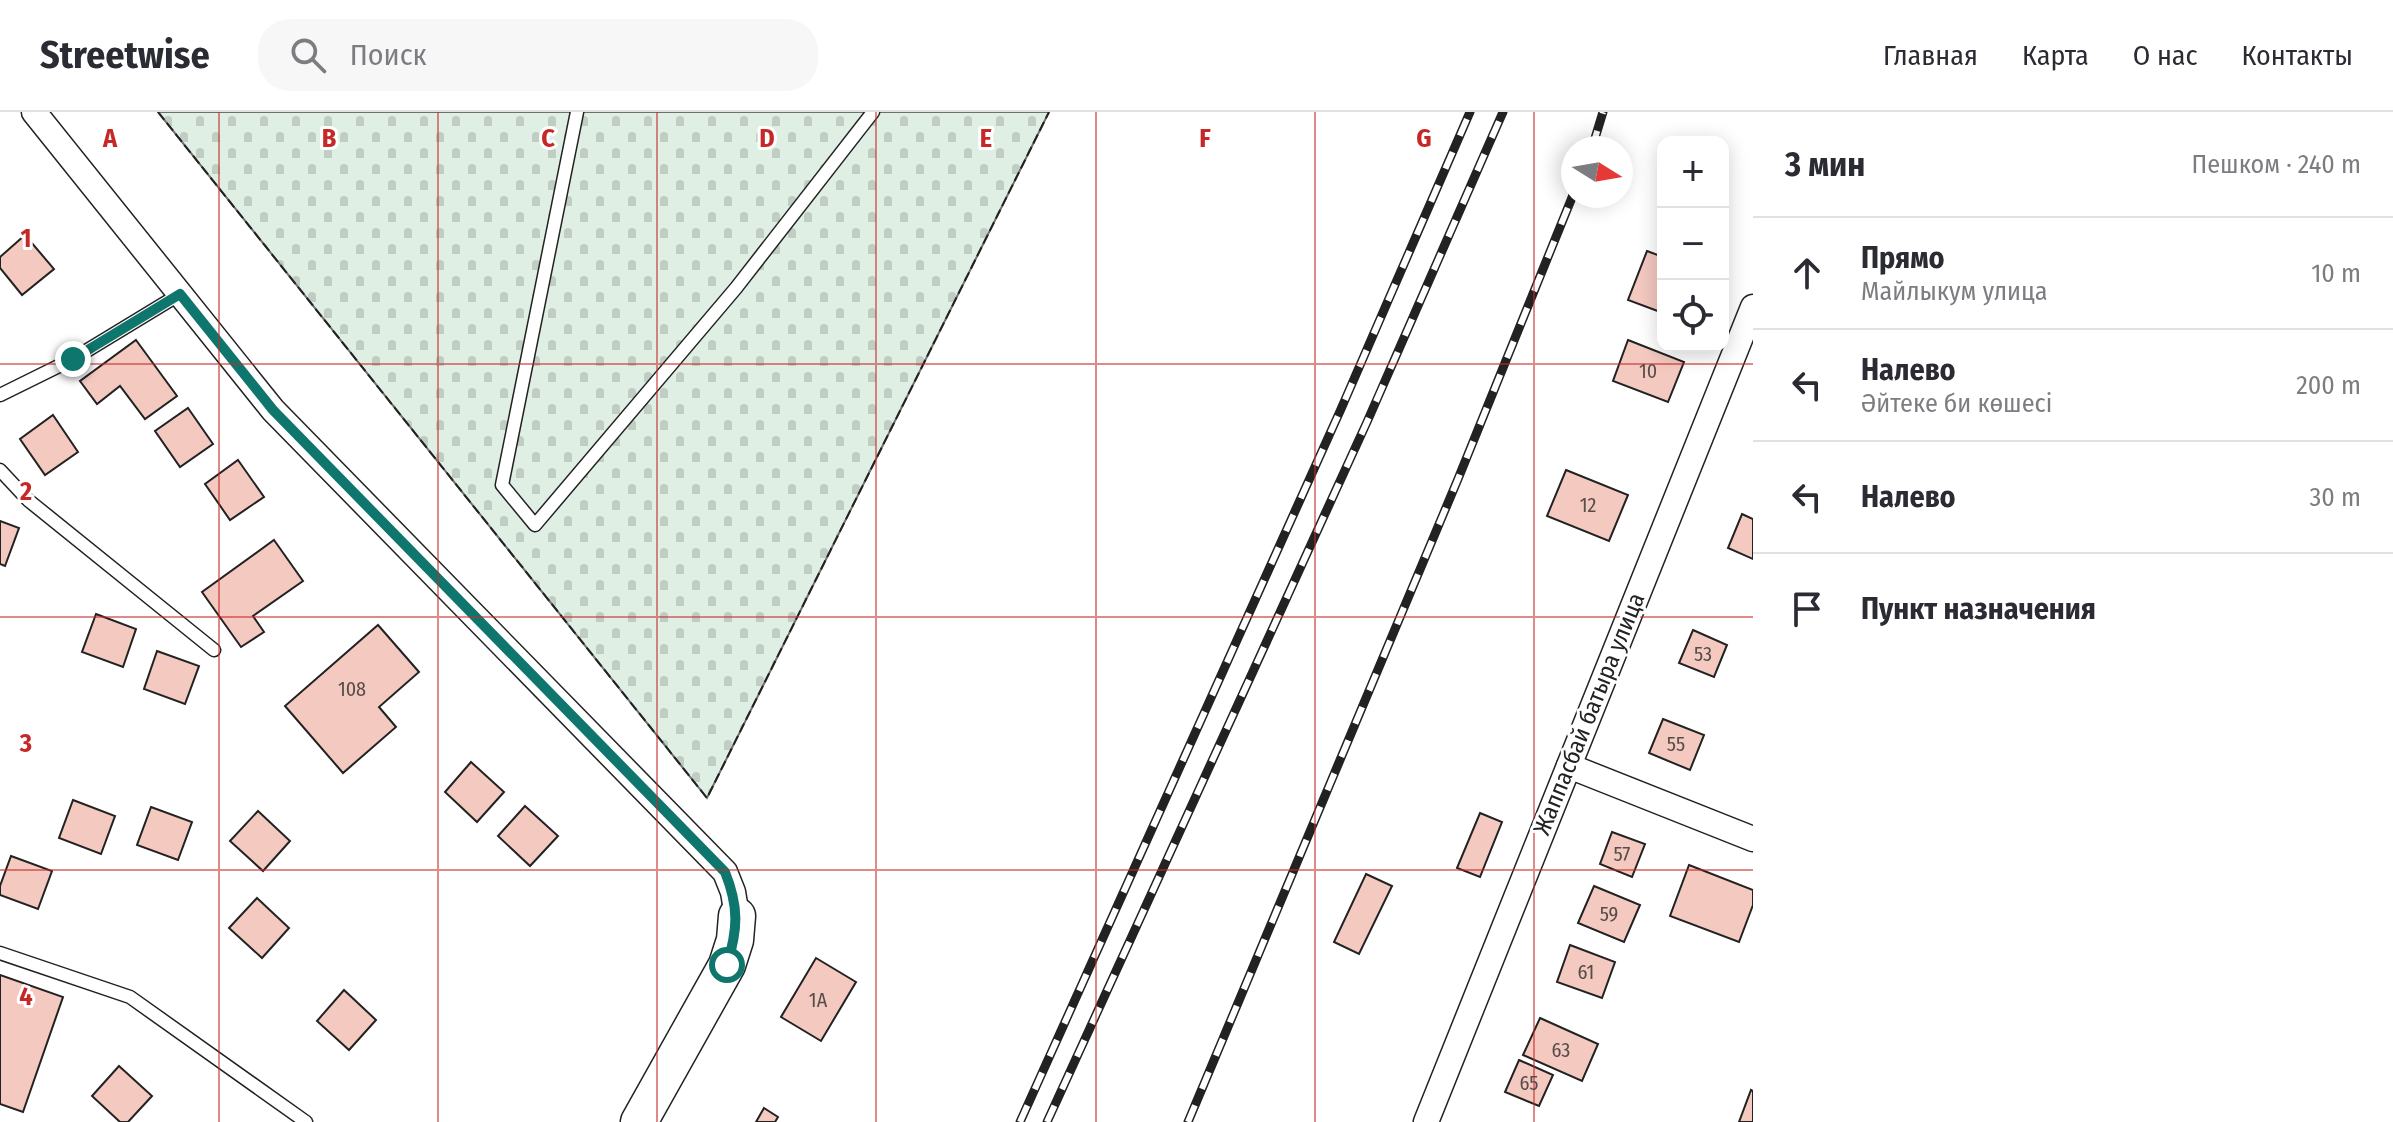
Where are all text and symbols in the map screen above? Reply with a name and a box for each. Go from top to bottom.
search box [258,19,818,91]
text: Streetwise [40,32,210,78]
icon: search [286,33,330,77]
text: Поиск [350,37,427,73]
text: Главная [1883,39,1978,72]
text: Карта [2022,39,2089,72]
text: О нас [2133,39,2198,72]
text: Контакты [2242,39,2353,72]
text: A [102,123,118,154]
text: B [322,123,337,154]
text: C [541,123,555,154]
text: D [759,123,775,154]
text: E [980,123,992,154]
text: F [1199,123,1211,154]
text: G [1416,123,1432,154]
north arrow [1561,136,1633,208]
map controls [1657,136,1729,352]
button: + [1657,136,1729,208]
text: 3 мин [1785,144,1865,185]
text: Пешком · 240 m [2192,149,2361,180]
button: − [1657,208,1729,280]
text: 1 [21,223,32,254]
text: Прямо [1861,240,1945,276]
icon: ahead [1785,251,1829,295]
text: 10 m [2311,258,2361,289]
text: Майлыкум улица [1861,276,2048,307]
button: locate [1657,280,1729,352]
route end [55,341,91,377]
text: Налево [1861,352,1956,388]
house number: 10 [1639,359,1657,383]
icon: left [1785,363,1829,407]
text: 200 m [2296,370,2361,401]
text: Әйтеке би көшесі [1861,388,2052,419]
icon: left [1785,475,1829,519]
text: 2 [19,476,32,507]
text: Налево [1861,479,1956,515]
text: 30 m [2310,482,2361,513]
house number: 12 [1580,493,1596,517]
icon: arrive [1785,587,1829,631]
street label: Жаппасбай батыра улица [1528,589,1650,839]
text: Пункт назначения [1861,591,2096,627]
house number: 53 [1694,642,1712,666]
house number: 108 [338,677,366,701]
text: 3 [19,728,32,759]
house number: 55 [1667,732,1685,756]
house number: 57 [1614,842,1630,866]
house number: 59 [1600,902,1618,926]
route start [709,947,745,983]
house number: 61 [1578,960,1594,984]
text: 4 [19,981,33,1012]
house number: 1А [809,988,828,1012]
house number: 63 [1552,1038,1570,1062]
house number: 65 [1520,1071,1539,1095]

